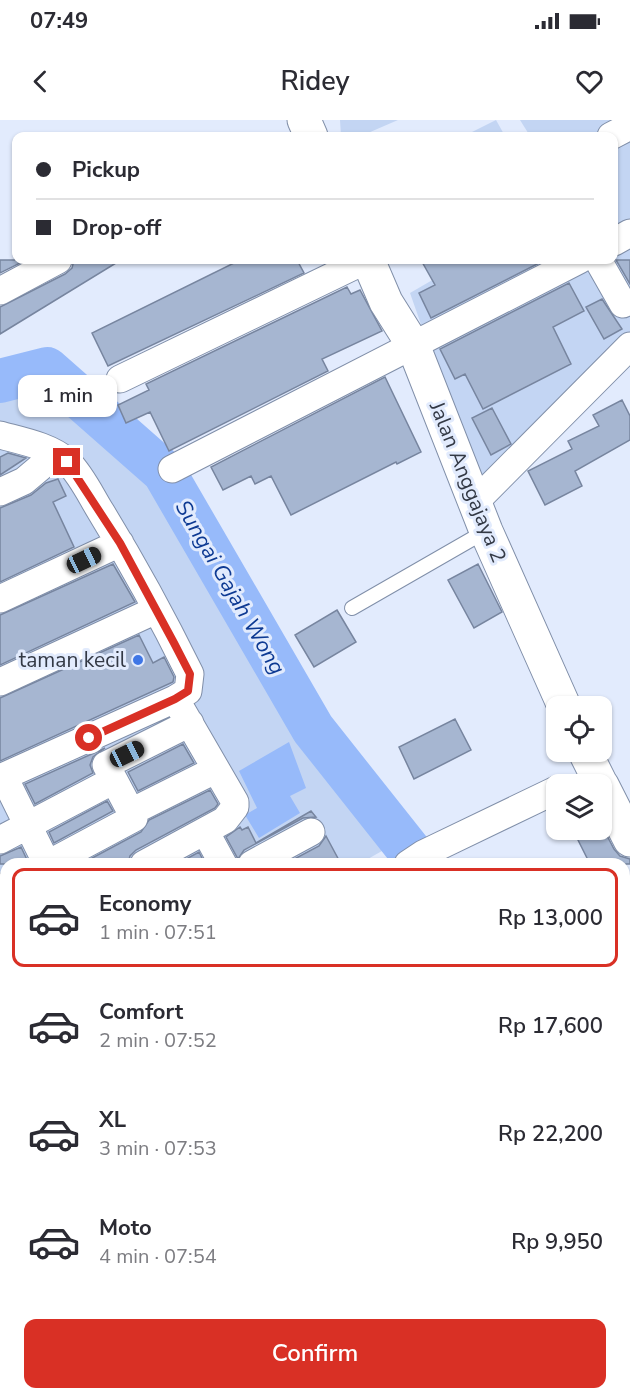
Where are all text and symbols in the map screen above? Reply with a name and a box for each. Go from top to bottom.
text: 07:49 [30,6,88,36]
text: Ridey [280,63,350,100]
icon: back [24,65,57,98]
icon: heart [573,65,606,98]
text: Pickup [72,155,140,185]
text: Drop-off [72,213,161,243]
callout: 1 min [17,375,116,417]
text: 1 min [42,382,93,409]
street label: Jalan Anggajaya 2 [423,396,513,567]
route end [53,448,80,475]
water label: Sungai Gajah Wong [168,495,292,680]
car [64,544,104,576]
place label: taman kecil [19,646,127,674]
marker: taman kecil [131,653,145,667]
map controls [546,696,612,840]
button: locate [546,696,612,762]
route start [75,724,102,751]
car [107,738,147,770]
button: layers [546,774,612,840]
text: Economy [99,889,191,919]
icon: car [27,891,81,945]
text: Rp 13,000 [498,903,603,933]
text: 1 min · 07:51 [99,919,217,946]
text: Comfort [99,997,183,1027]
icon: car [27,999,81,1053]
text: Rp 17,600 [498,1011,603,1041]
text: 2 min · 07:52 [99,1027,217,1054]
text: XL [99,1105,126,1135]
icon: car [27,1107,81,1161]
text: Rp 22,200 [498,1119,603,1149]
text: 3 min · 07:53 [99,1135,217,1162]
text: Moto [99,1213,152,1243]
icon: car [27,1215,81,1269]
text: Rp 9,950 [511,1227,603,1257]
text: 4 min · 07:54 [99,1243,217,1270]
button: Confirm [24,1319,606,1388]

